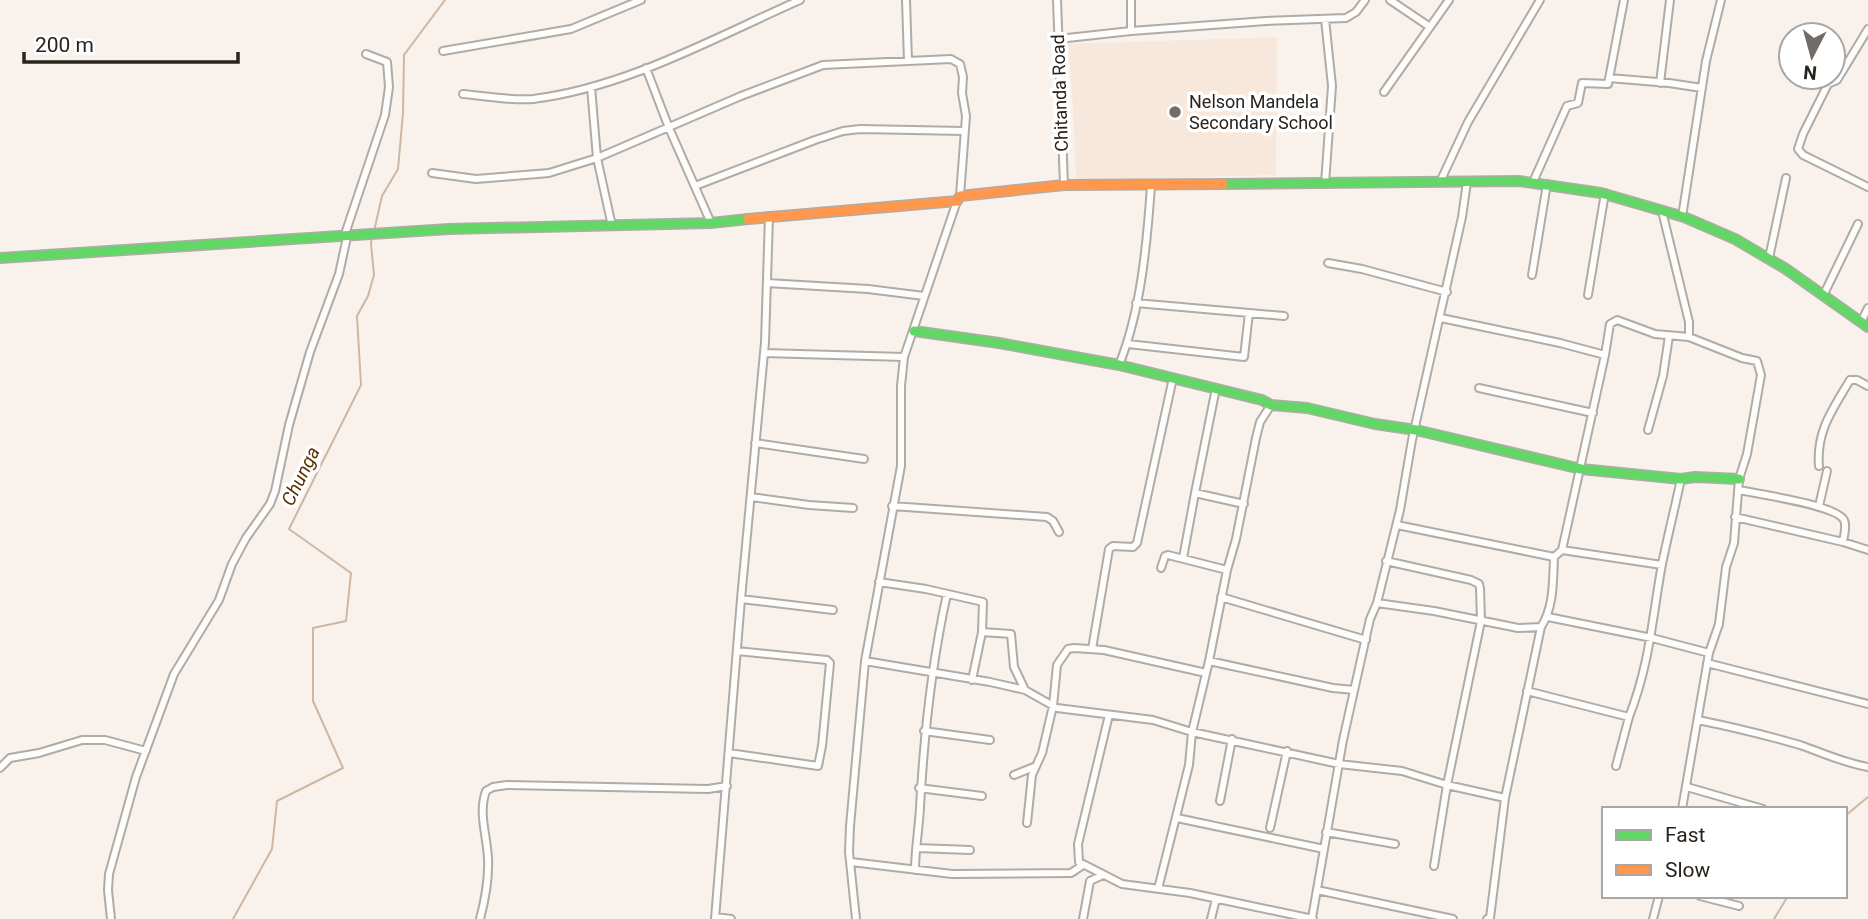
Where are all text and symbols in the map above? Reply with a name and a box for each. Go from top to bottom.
scale bar [24,21,238,65]
north arrow [1777,21,1847,91]
text: 200 m [35,33,94,57]
street label: Chitanda Road [1047,34,1072,152]
text: N [1802,60,1818,85]
place label: Nelson Mandela Secondary School [1189,91,1333,133]
marker: Nelson Mandela Secondary School [1167,104,1183,120]
water label: Chunga [276,443,325,510]
legend [1602,807,1847,898]
text: Fast [1665,823,1706,847]
text: Slow [1665,858,1711,882]

